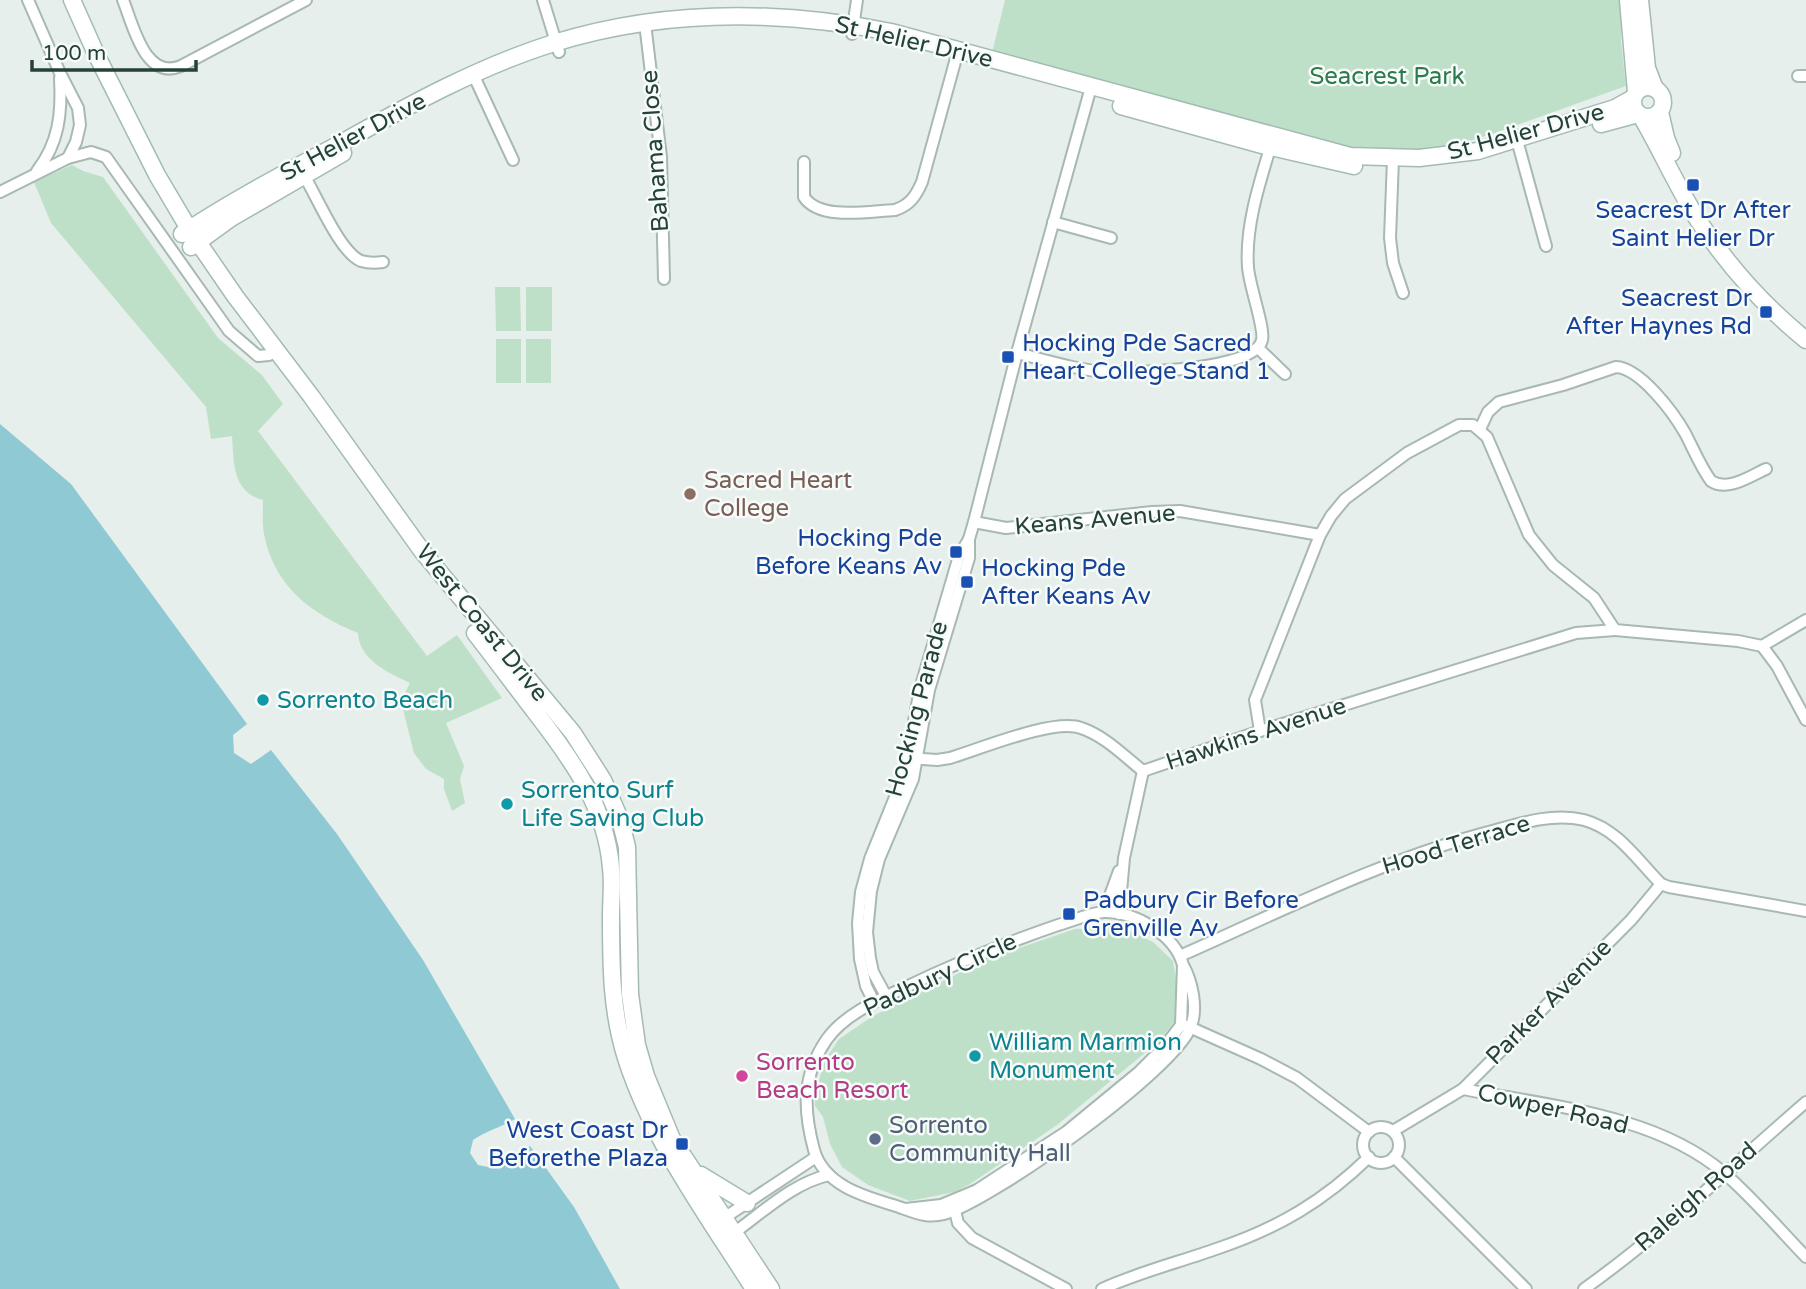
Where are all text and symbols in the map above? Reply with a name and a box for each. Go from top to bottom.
street label: St Helier Drive [832,10,996,74]
scale bar [32,28,196,72]
text: 100 m [42,41,106,66]
park label: Seacrest Park [1309,62,1465,91]
street label: Bahama Close [635,69,675,233]
street label: St Helier Drive [275,86,431,188]
street label: St Helier Drive [1444,97,1608,167]
marker: Seacrest Dr After Saint Helier Dr [1685,177,1701,193]
place label: Seacrest Dr After Saint Helier Dr [1595,196,1791,253]
place label: Seacrest Dr After Haynes Rd [1565,284,1753,341]
marker: Seacrest Dr After Haynes Rd [1758,304,1774,320]
place label: Hocking Pde Sacred Heart College Stand 1 [1022,329,1271,386]
marker: Hocking Pde Sacred Heart College Stand 1 [1000,349,1016,365]
place label: Sacred Heart College [704,466,852,523]
marker: Sacred Heart College [682,486,698,502]
street label: Keans Avenue [1013,499,1177,541]
place label: Hocking Pde Before Keans Av [755,524,942,581]
street label: West Coast Drive [410,539,554,707]
marker: Hocking Pde Before Keans Av [948,544,964,560]
place label: Hocking Pde After Keans Av [981,554,1151,611]
marker: Hocking Pde After Keans Av [959,574,975,590]
street label: Hocking Parade [880,618,954,800]
place label: Sorrento Beach [277,686,453,715]
street label: Hawkins Avenue [1162,691,1350,777]
marker: Sorrento Beach [255,692,271,708]
place label: Sorrento Surf Life Saving Club [521,776,704,833]
marker: Sorrento Surf Life Saving Club [499,796,515,812]
street label: Hood Terrace [1379,809,1533,881]
place label: Padbury Cir Before Grenville Av [1083,886,1299,943]
marker: Padbury Cir Before Grenville Av [1061,906,1077,922]
street label: Padbury Circle [859,927,1021,1023]
street label: Parker Avenue [1480,933,1618,1071]
place label: William Marmion Monument [989,1028,1182,1085]
place label: Sorrento Beach Resort [756,1048,908,1105]
marker: William Marmion Monument [967,1048,983,1064]
marker: Sorrento Beach Resort [734,1068,750,1084]
street label: Cowper Road [1475,1078,1631,1140]
place label: Sorrento Community Hall [889,1111,1071,1168]
place label: West Coast Dr Beforethe Plaza [488,1116,669,1173]
marker: Sorrento Community Hall [867,1131,883,1147]
marker: West Coast Dr Beforethe Plaza [674,1136,690,1152]
street label: Raleigh Road [1629,1136,1763,1258]

